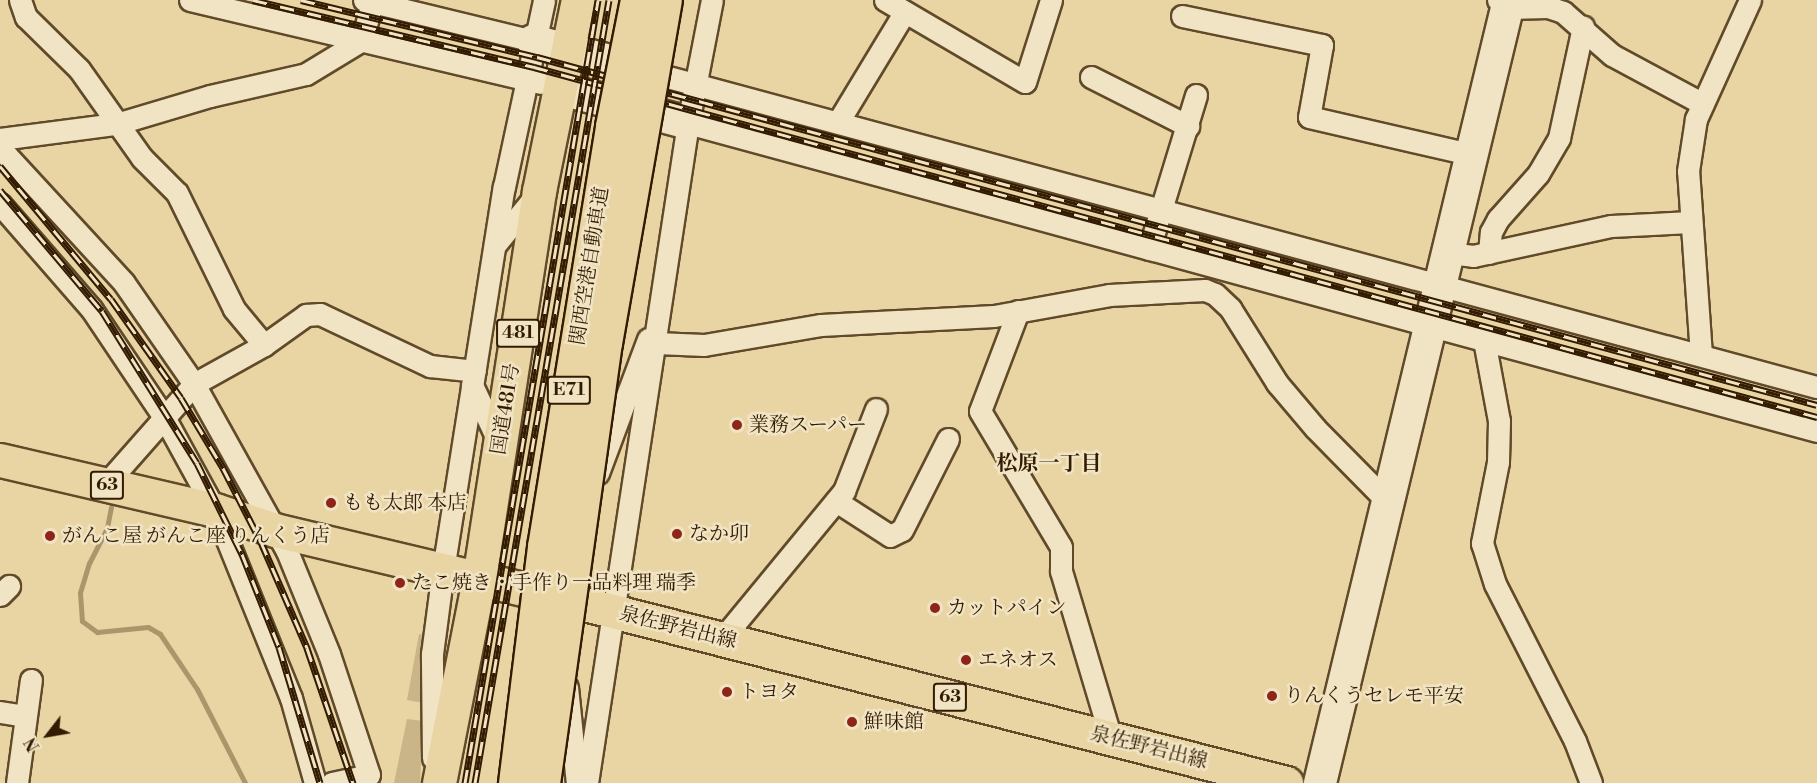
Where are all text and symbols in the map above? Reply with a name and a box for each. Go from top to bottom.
street label: 関西空港自動車道 [566,185,614,347]
road number: 481 [496,318,540,348]
street label: 国道481号 [487,362,525,456]
road number: E71 [546,375,592,405]
place label: 業務スーパー [749,413,868,437]
marker: 業務スーパー [730,418,744,432]
district label: 松原一丁目 [997,451,1101,477]
road number: 63 [89,470,125,500]
place label: もも太郎 本店 [343,491,467,515]
marker: もも太郎 本店 [324,496,338,510]
place label: なか卯 [689,522,749,546]
place label: がんこ屋 がんこ座 りんくう店 [62,524,330,548]
marker: なか卯 [670,527,684,541]
marker: がんこ屋 がんこ座 りんくう店 [43,529,57,543]
place label: たこ焼き・手作り一品料理 瑞季 [412,571,696,595]
marker: たこ焼き・手作り一品料理 瑞季 [393,576,407,590]
place label: カットパイン [947,596,1067,620]
marker: カットパイン [928,601,942,615]
street label: 泉佐野岩出線 [617,602,739,654]
place label: エネオス [978,648,1058,672]
marker: エネオス [959,653,973,667]
place label: トヨタ [739,680,799,704]
road number: 63 [932,682,968,712]
place label: りんくうセレモ平安 [1284,684,1464,708]
marker: トヨタ [720,685,734,699]
marker: りんくうセレモ平安 [1265,689,1279,703]
north arrow [18,705,78,765]
place label: 鮮味館 [864,710,924,734]
marker: 鮮味館 [845,715,859,729]
street label: 泉佐野岩出線 [1088,722,1210,774]
text: N [21,734,44,755]

